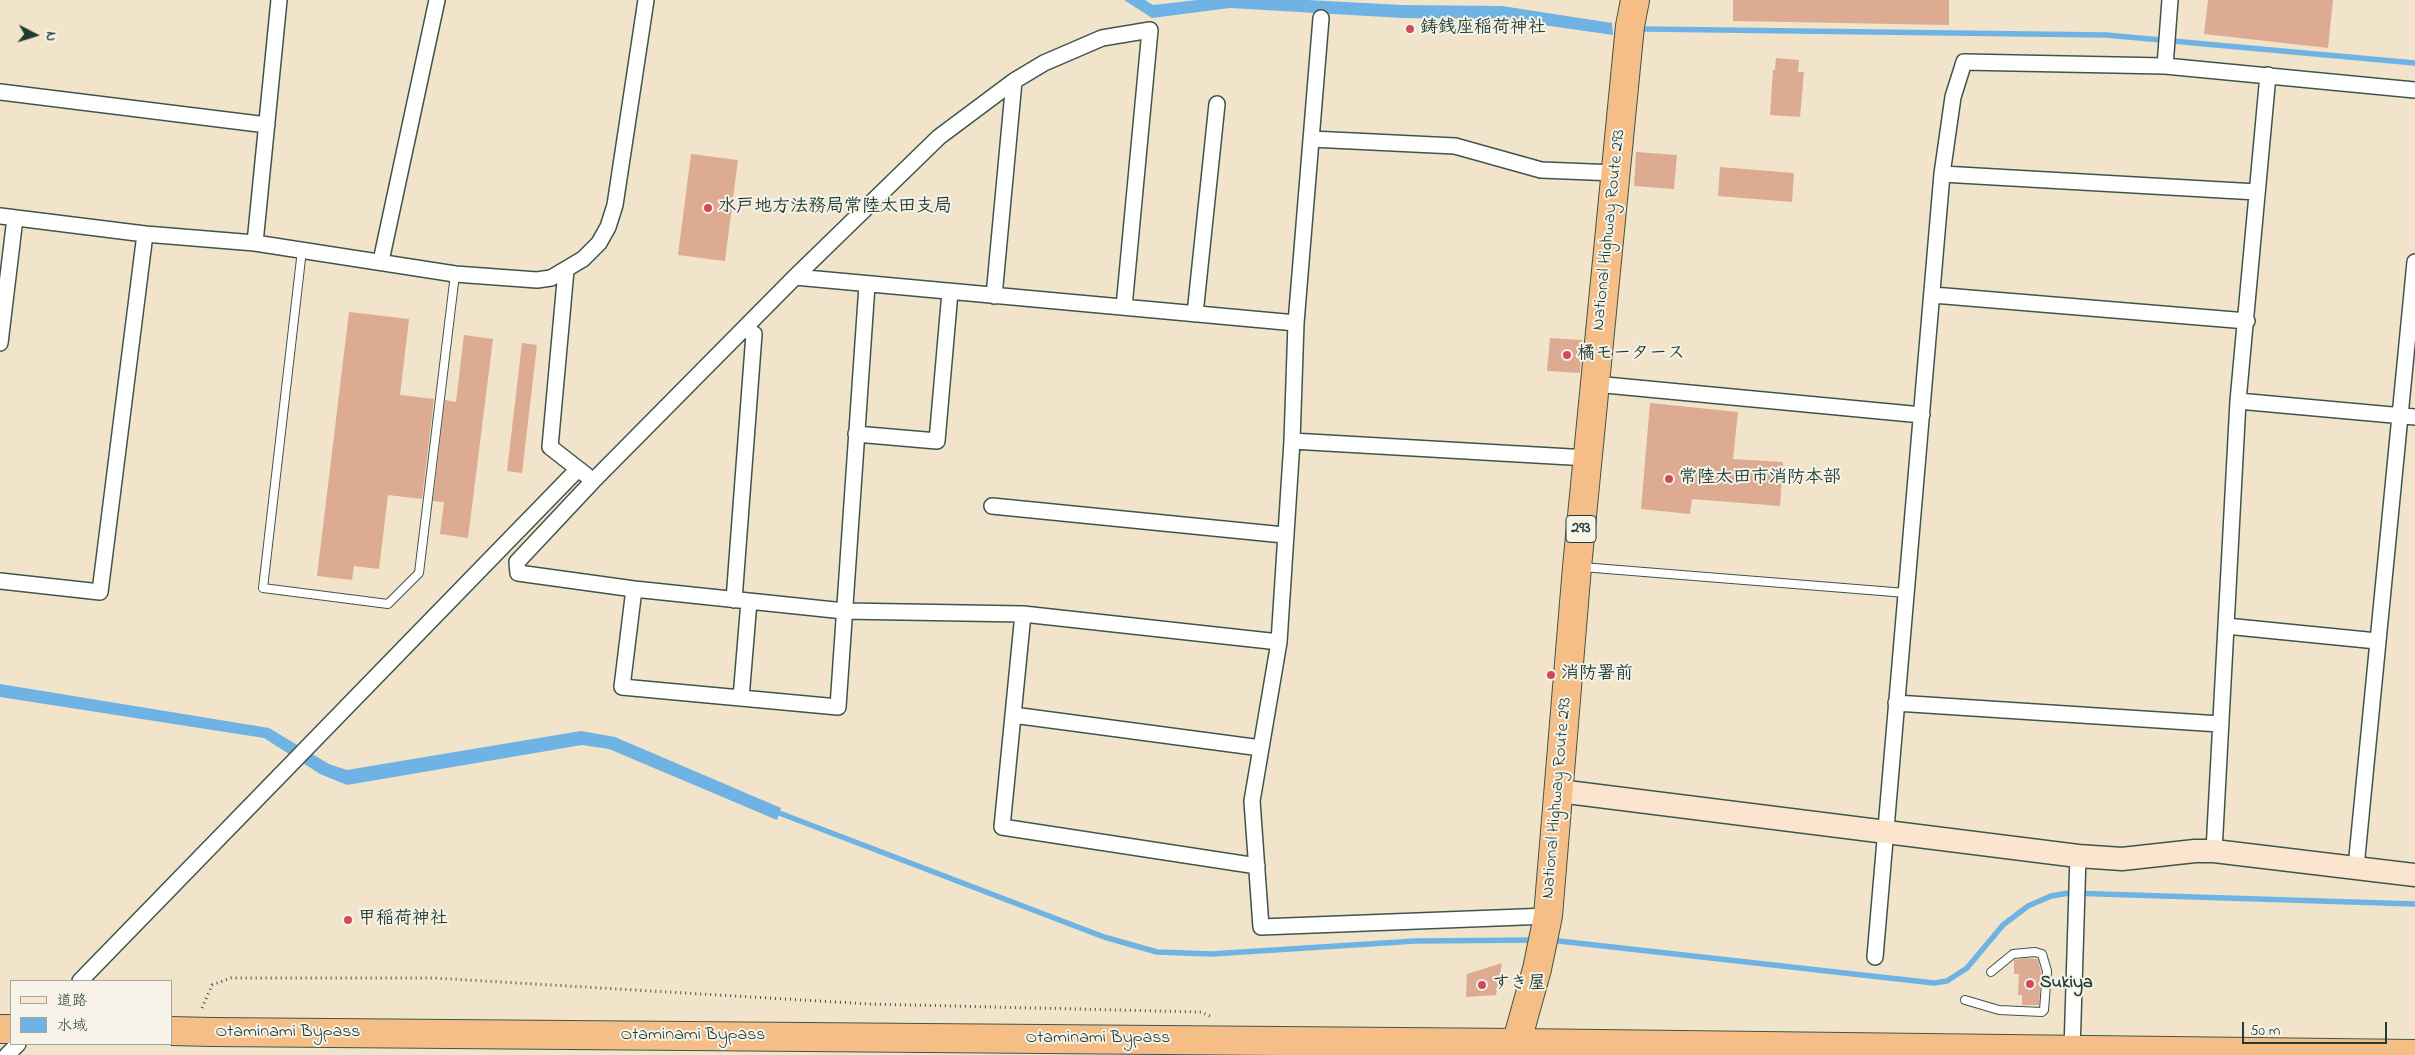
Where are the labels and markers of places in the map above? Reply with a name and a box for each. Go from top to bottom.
place label: 鋳銭座稲荷神社 [1420,18,1546,40]
marker: 鋳銭座稲荷神社 [1404,23,1416,35]
place label: 水戸地方法務局常陸太田支局 [718,197,952,219]
marker: 水戸地方法務局常陸太田支局 [702,202,714,214]
place label: 橘モータース [1577,344,1685,366]
marker: 橘モータース [1561,349,1573,361]
place label: 常陸太田市消防本部 [1679,468,1841,490]
marker: 常陸太田市消防本部 [1663,473,1675,485]
place label: 消防署前 [1561,664,1633,686]
marker: 消防署前 [1545,669,1557,681]
place label: 甲稲荷神社 [358,909,448,931]
marker: 甲稲荷神社 [342,914,354,926]
place label: Sukiya [2040,973,2093,995]
place label: すき屋 [1492,974,1546,996]
marker: Sukiya [2024,978,2036,990]
marker: すき屋 [1476,979,1488,991]

